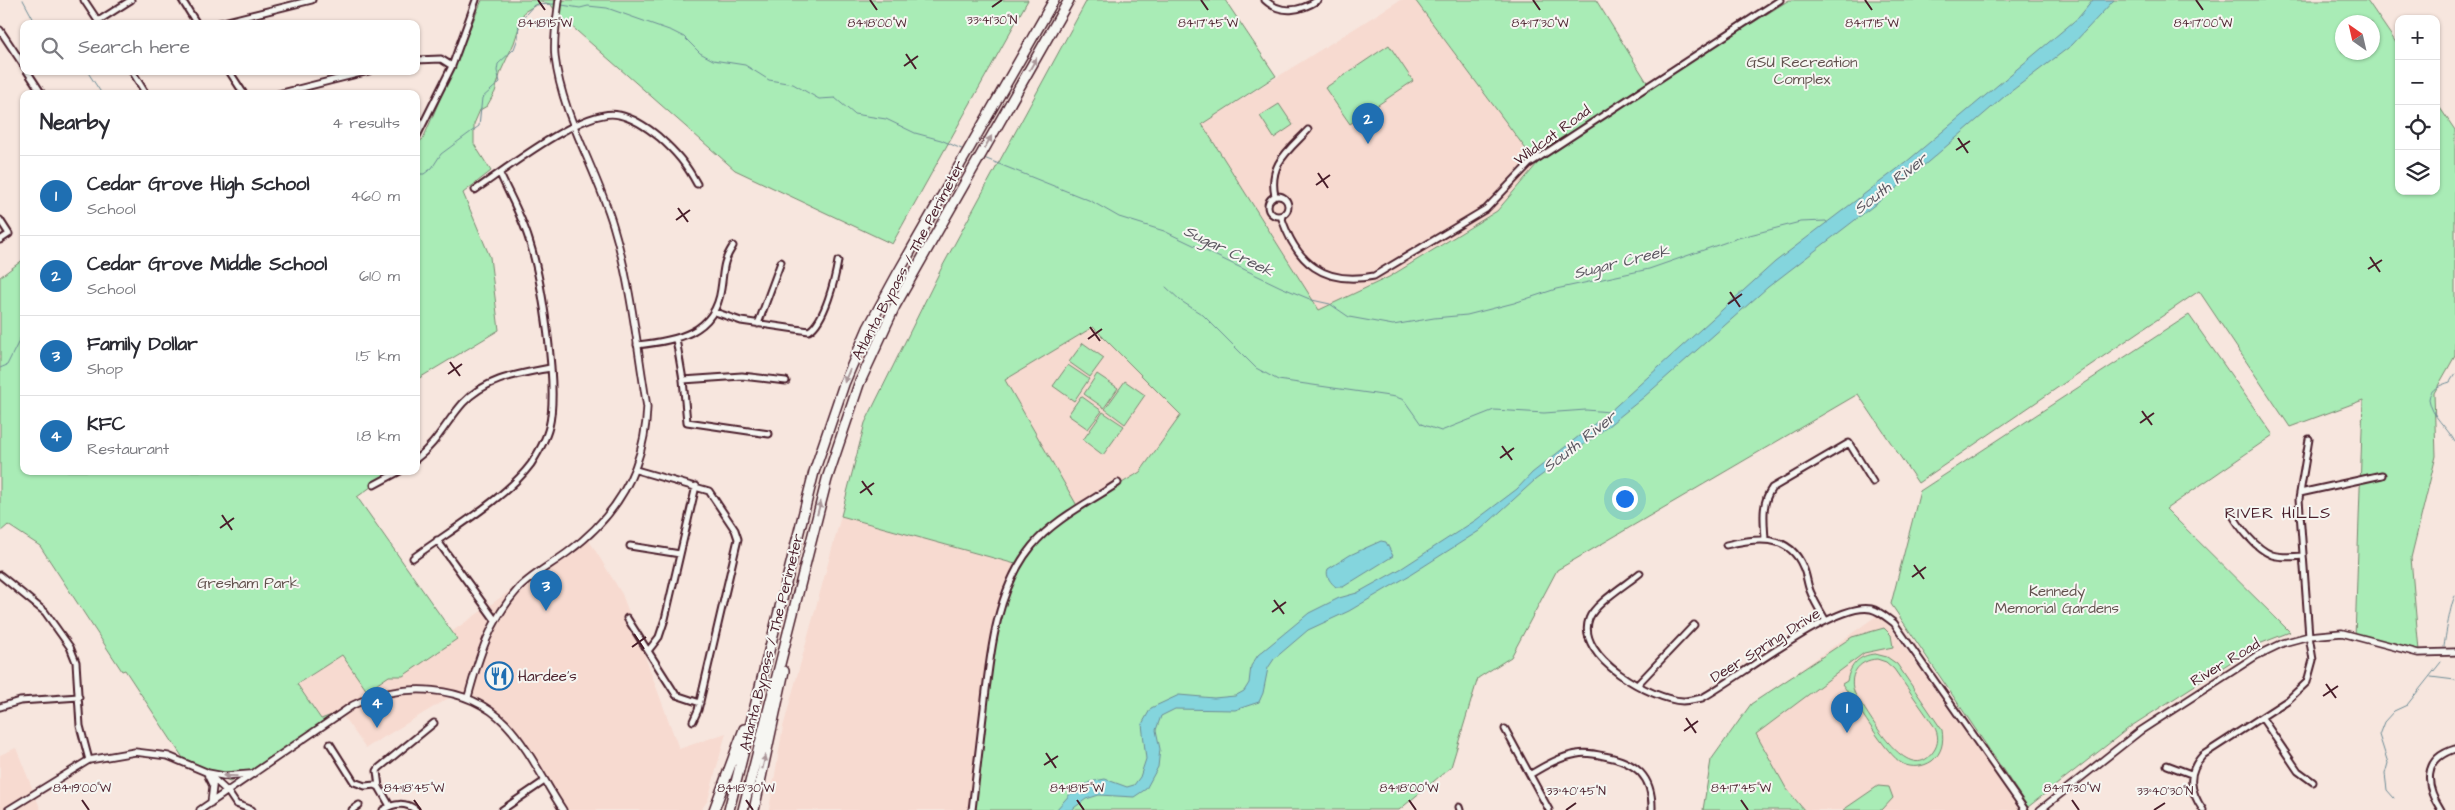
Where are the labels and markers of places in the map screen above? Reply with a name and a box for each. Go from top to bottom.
pin: 2 [1352,103,1384,144]
pin: 3 [530,570,562,611]
restaurant icon: Hardee's [484,661,514,691]
place label: Hardee's [518,666,577,687]
pin: 4 [361,687,393,728]
pin: 1 [1831,692,1863,733]

